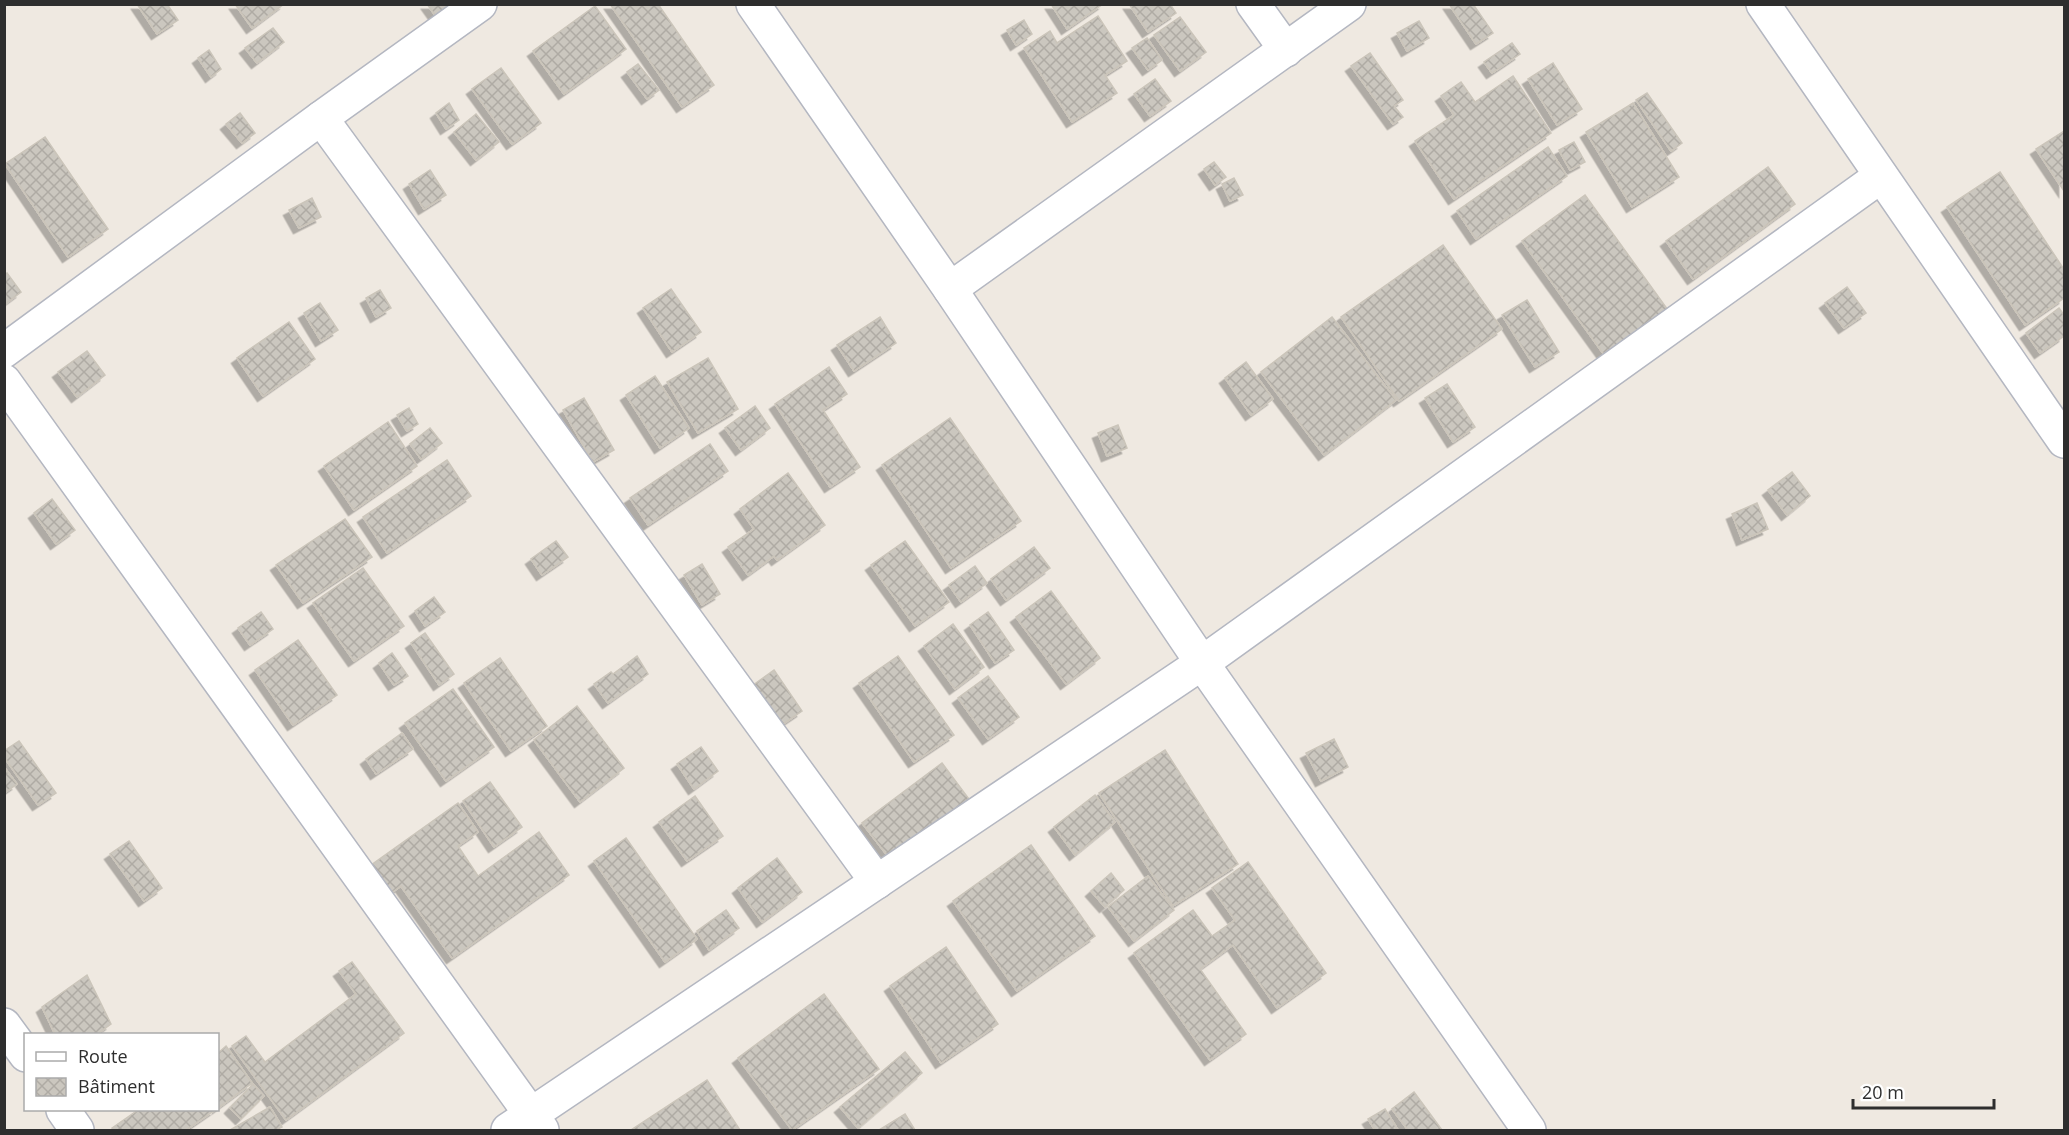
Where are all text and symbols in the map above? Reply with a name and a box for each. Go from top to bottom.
legend [24,1033,219,1111]
text: Route [78,1044,128,1068]
scale bar [1853,1072,1994,1110]
text: Bâtiment [78,1074,155,1098]
text: 20 m [1862,1080,1904,1104]

